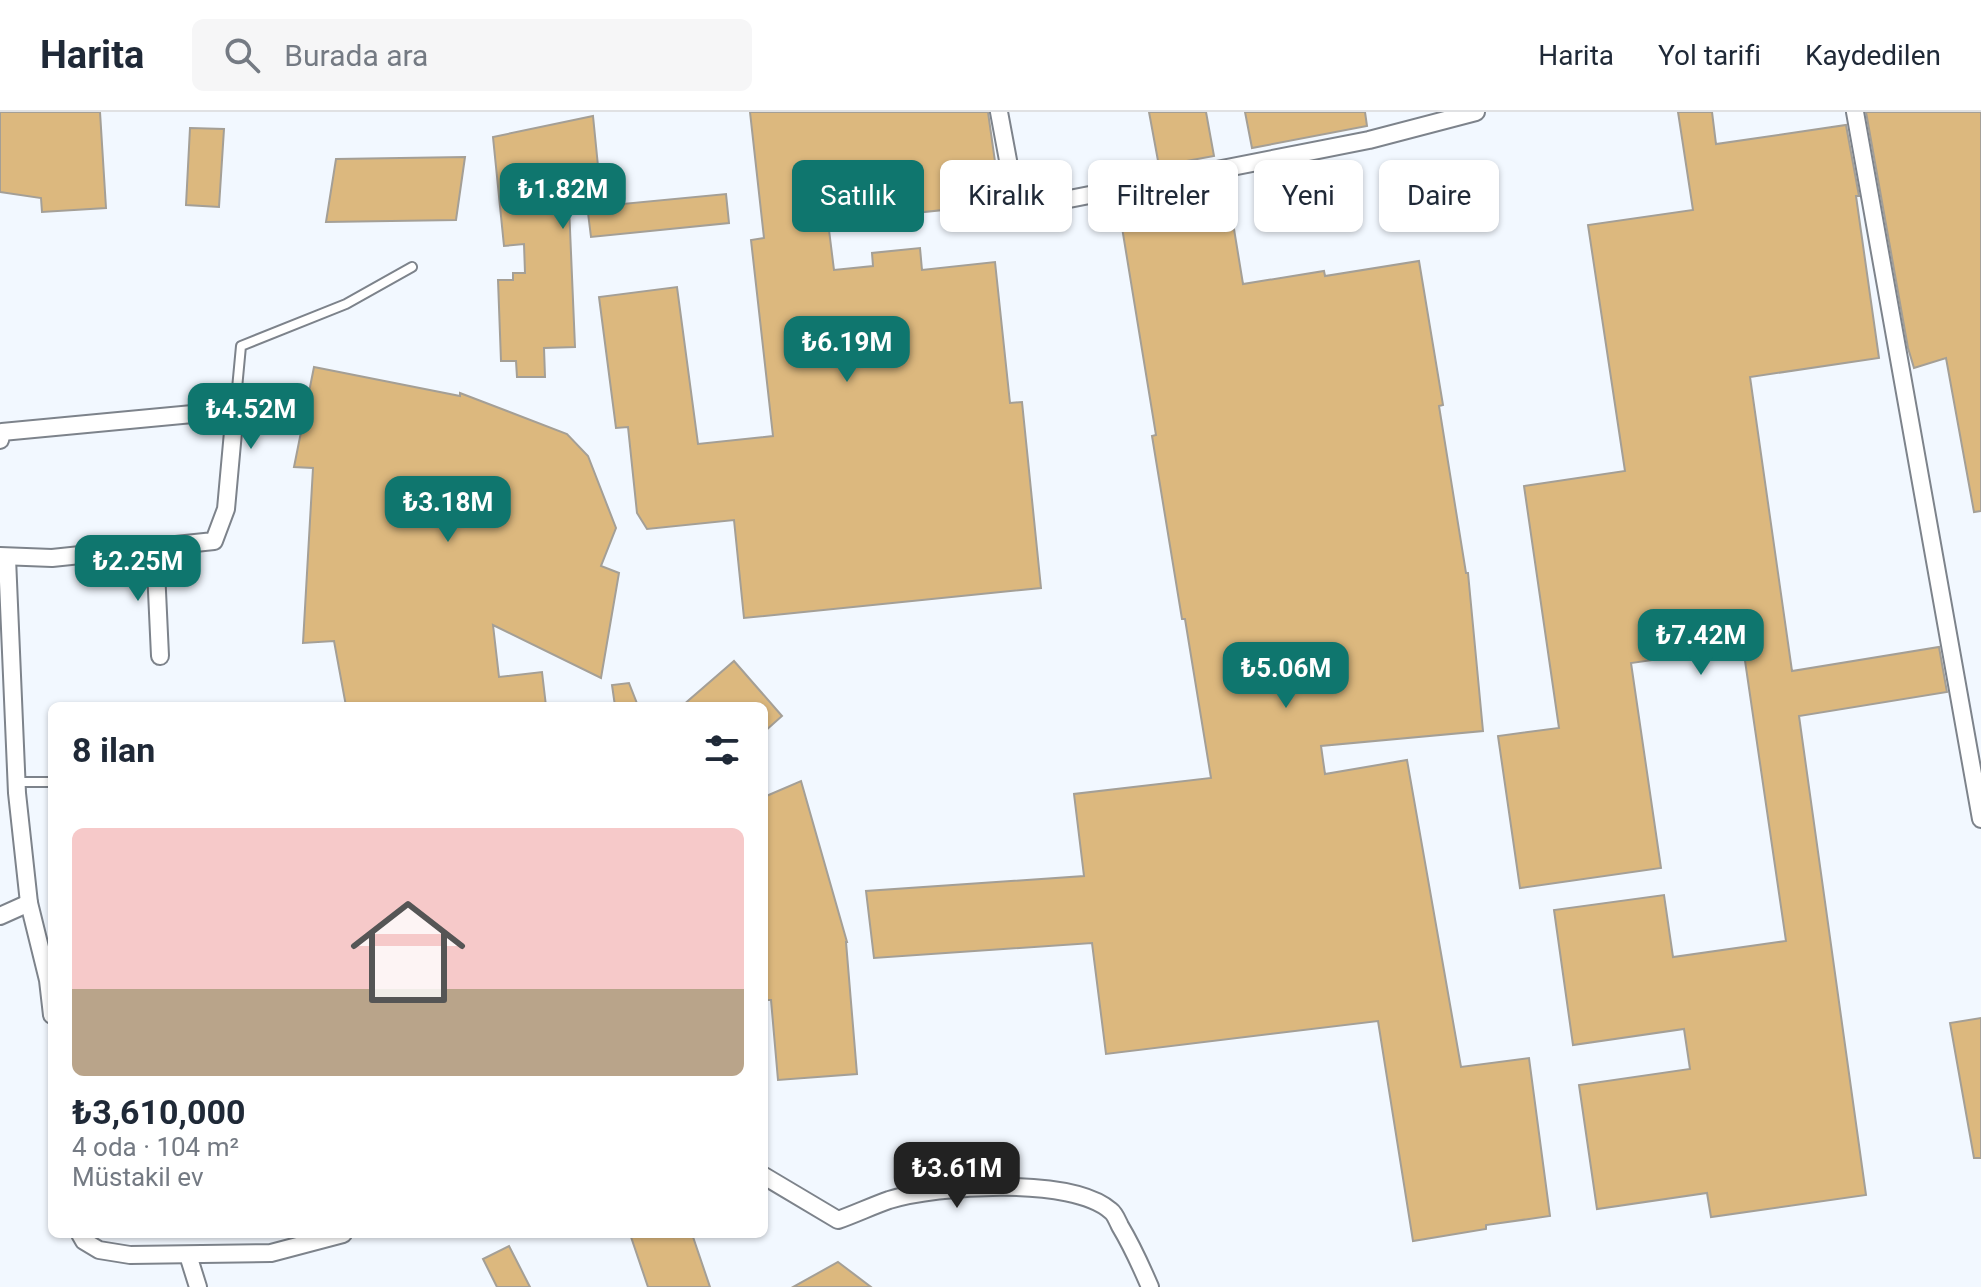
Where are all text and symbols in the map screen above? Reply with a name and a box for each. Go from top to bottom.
search box [192,19,752,91]
text: Harita [40,33,144,77]
icon: search [220,33,264,77]
text: Burada ara [284,38,428,73]
text: Harita [1538,39,1614,72]
text: Yol tarifi [1658,39,1761,72]
text: Kaydedilen [1805,39,1941,72]
chip: Satılık [792,160,924,232]
chip: Kiralık [940,160,1072,232]
chip: Filtreler [1088,160,1238,232]
chip: Yeni [1254,160,1363,232]
chip: Daire [1379,160,1499,232]
pin: ₺1.82M [498,163,628,231]
text: ₺1.82M [518,174,608,204]
pin: ₺6.19M [782,316,912,384]
text: ₺6.19M [802,327,892,357]
pin: ₺4.52M [186,383,316,451]
text: ₺4.52M [206,394,296,424]
pin: ₺3.18M [383,476,513,544]
text: ₺3.18M [403,487,493,517]
pin: ₺2.25M [73,535,203,603]
text: ₺2.25M [93,546,183,576]
pin: ₺7.42M [1636,609,1766,677]
text: ₺7.42M [1656,620,1746,650]
pin: ₺5.06M [1221,642,1351,710]
text: ₺5.06M [1241,653,1331,683]
icon: filters [700,728,744,772]
text: 8 ilan [72,730,155,770]
icon: home [336,880,480,1024]
text: ₺3,610,000 [72,1092,245,1132]
text: 4 oda · 104 m² [72,1132,239,1162]
pin: ₺3.61M [892,1142,1022,1210]
text: ₺3.61M [912,1153,1002,1183]
text: Müstakil ev [72,1162,204,1192]

